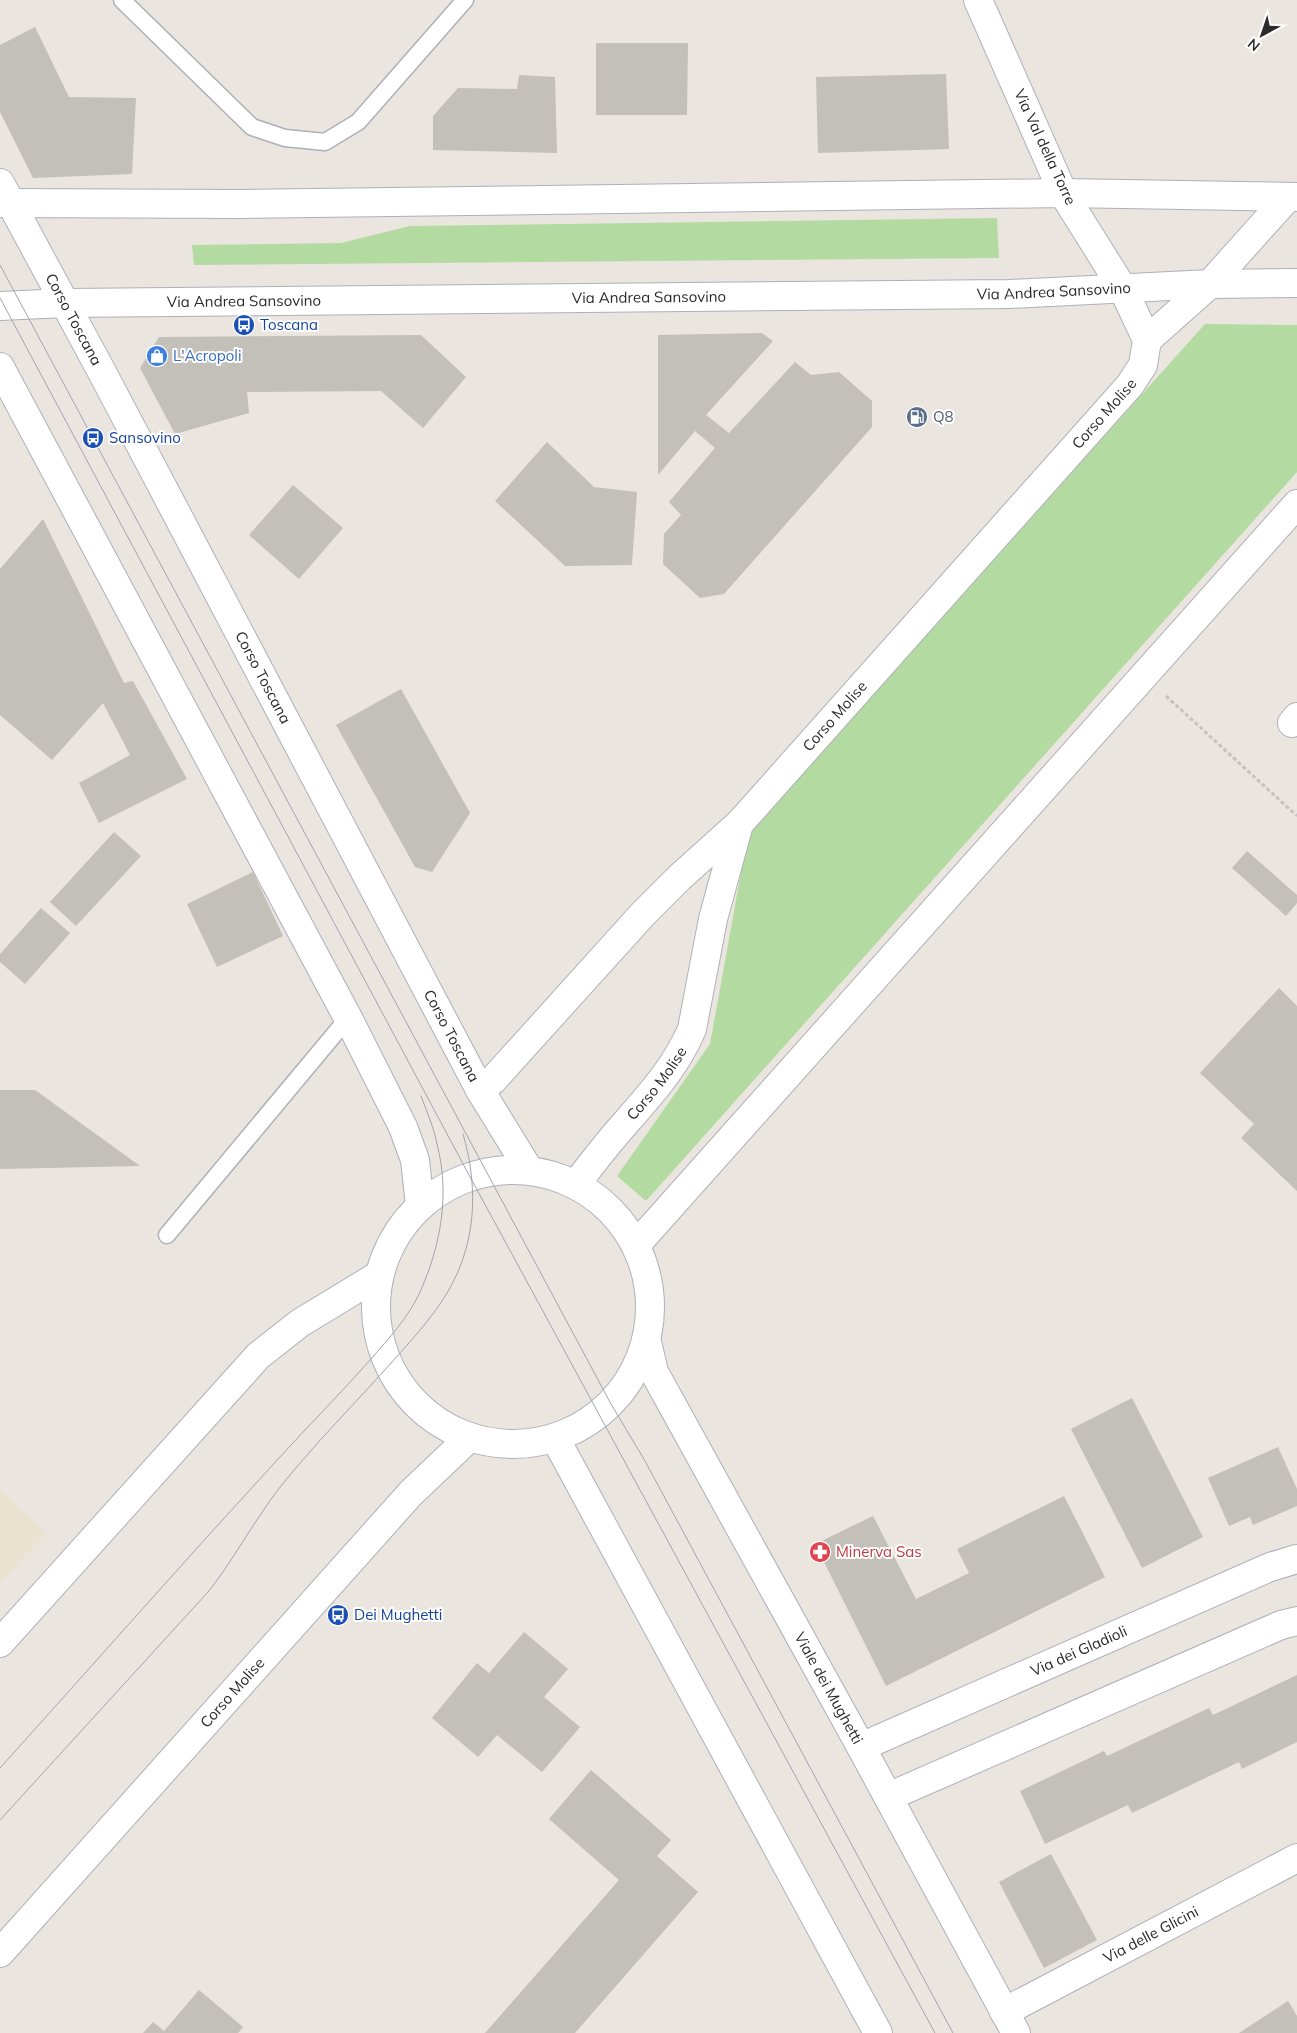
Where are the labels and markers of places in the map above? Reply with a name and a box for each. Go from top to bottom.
bus stop icon: Toscana [232,313,256,337]
place label: Toscana [260,315,318,334]
shop icon: L'Acropoli [145,344,169,368]
place label: L'Acropoli [173,346,241,365]
fuel station icon: Q8 [905,405,929,429]
place label: Q8 [933,407,954,426]
bus stop icon: Sansovino [81,426,105,450]
place label: Sansovino [109,428,181,447]
pharmacy icon: Minerva Sas [808,1540,832,1564]
place label: Minerva Sas [836,1542,922,1561]
bus stop icon: Dei Mughetti [326,1603,350,1627]
place label: Dei Mughetti [354,1605,442,1624]

